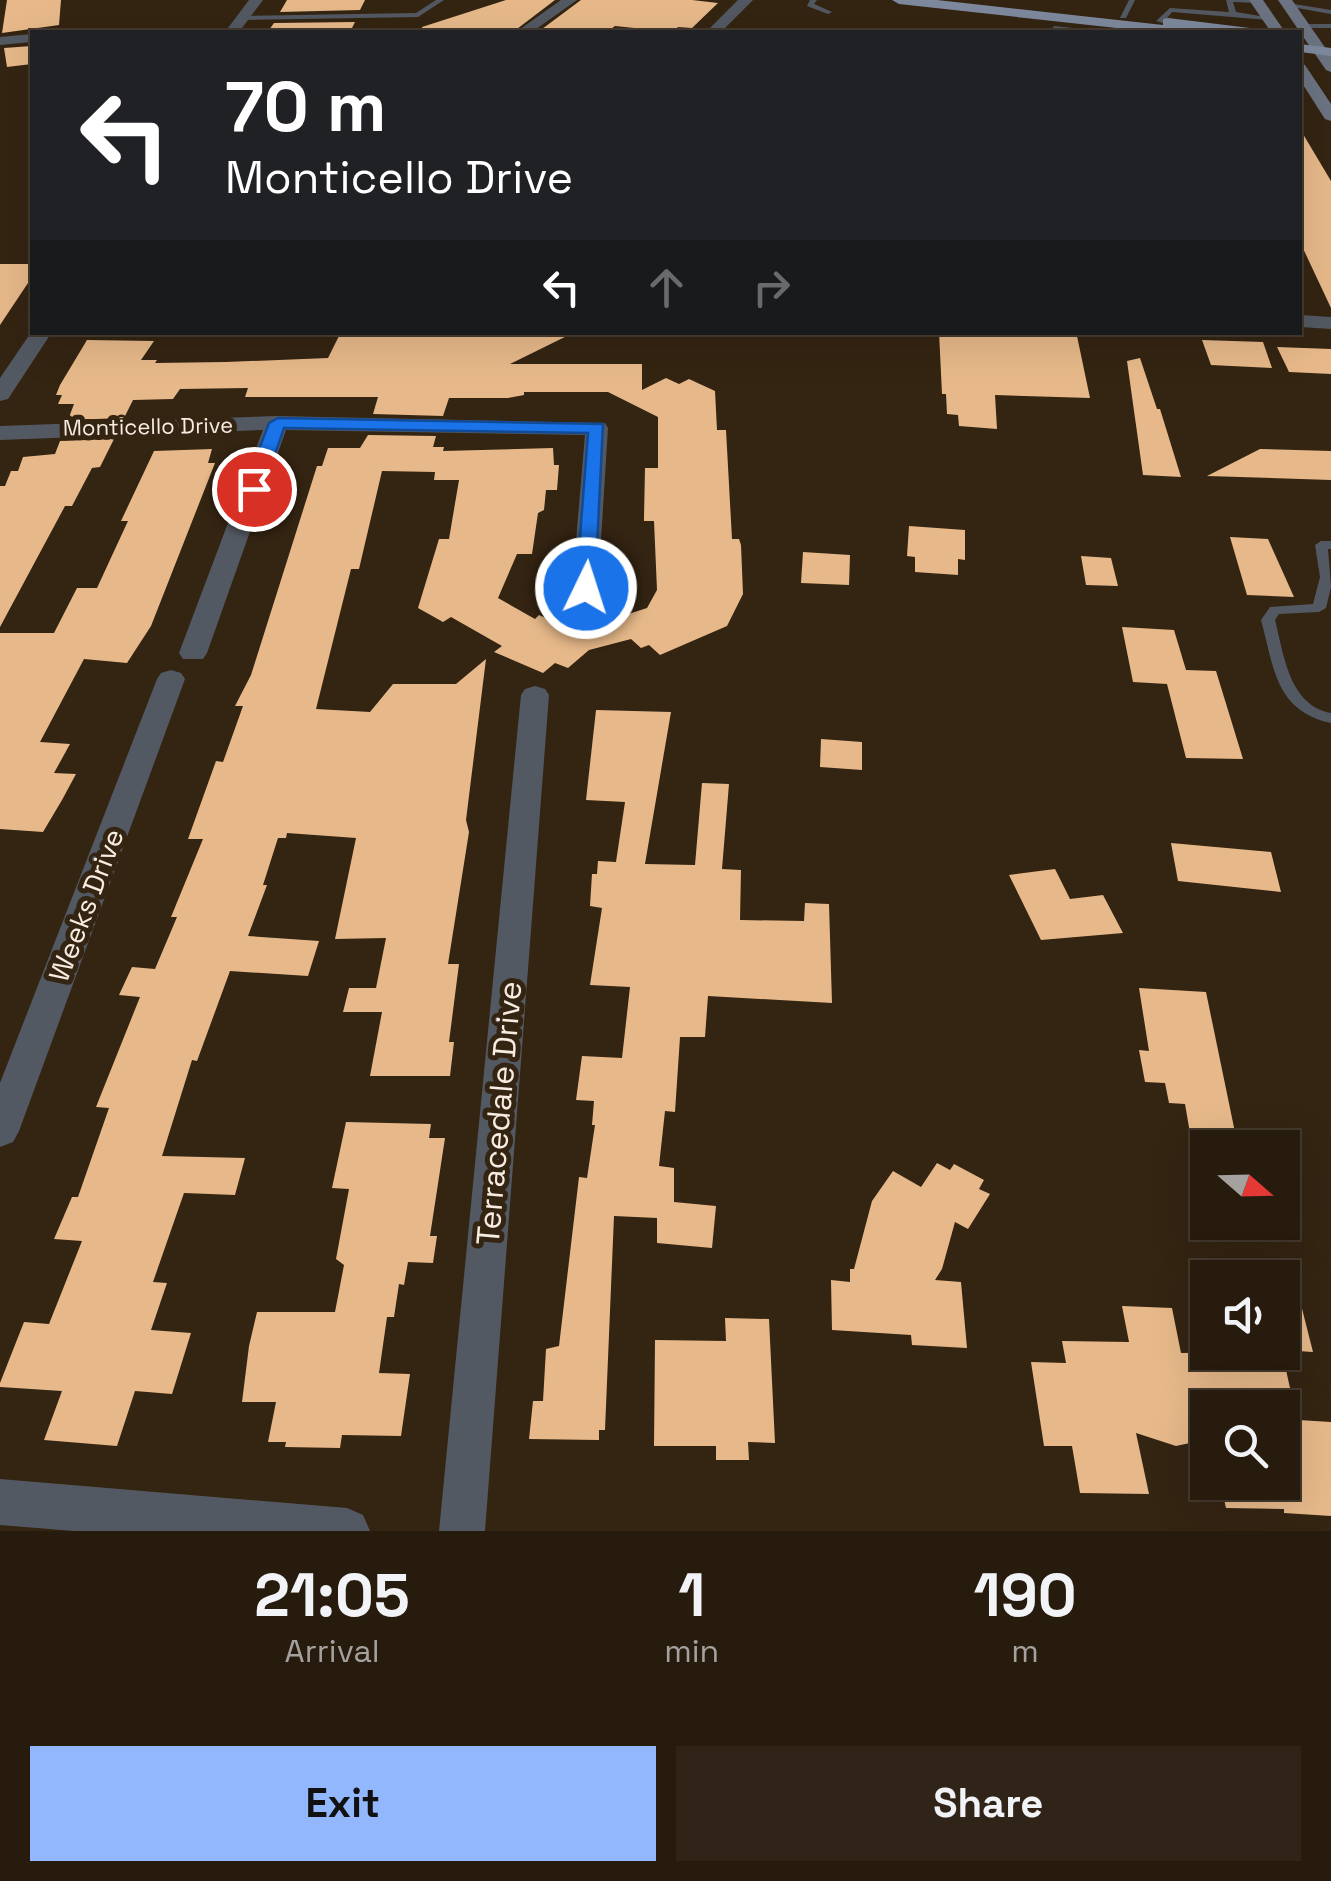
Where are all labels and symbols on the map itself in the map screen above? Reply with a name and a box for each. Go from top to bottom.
street label: Monticello Drive [63,411,233,441]
pin [212,447,297,532]
position arrow [534,536,638,640]
street label: Weeks Drive [40,823,132,987]
street label: Terracedale Drive [468,979,530,1247]
north arrow [1190,1130,1300,1240]

